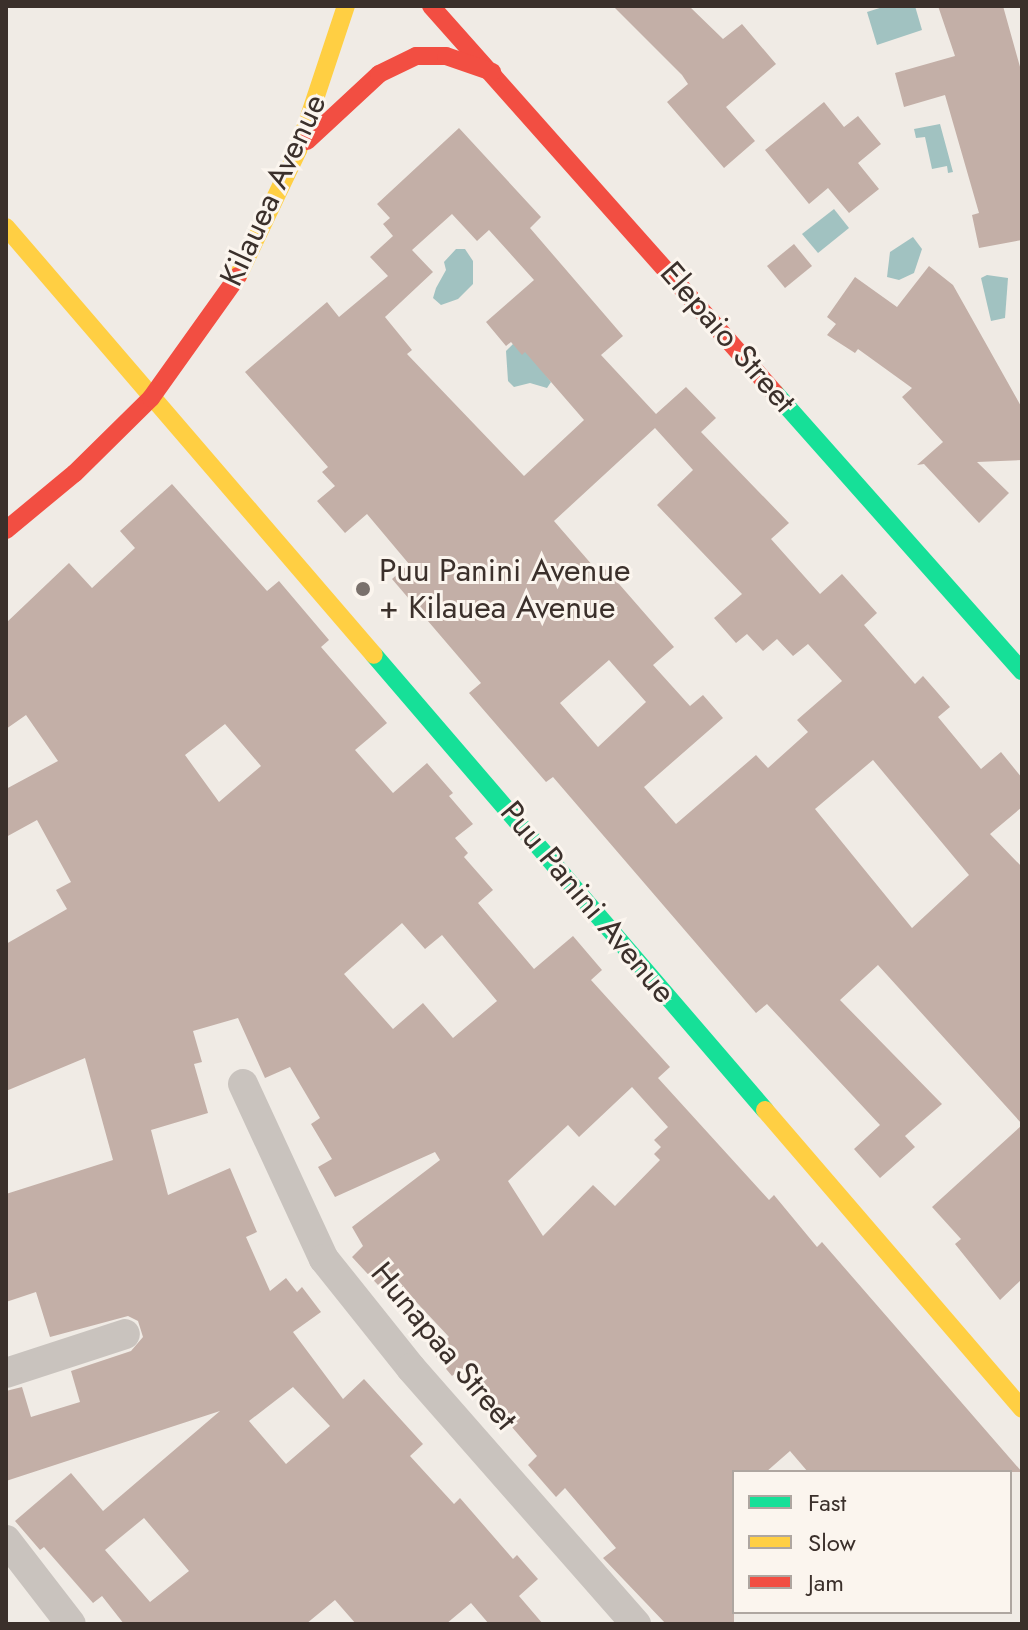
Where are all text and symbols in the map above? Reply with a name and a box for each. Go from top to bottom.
street label: Kilauea Avenue [212,88,334,292]
street label: Elepaio Street [652,254,804,420]
place label: Puu Panini Avenue + Kilauea Avenue [379,552,631,627]
marker: Puu Panini Avenue + Kilauea Avenue [354,580,372,598]
street label: Puu Panini Avenue [492,793,684,1011]
street label: Hunapaa Street [363,1254,525,1438]
legend [732,1470,1012,1614]
text: Fast [808,1485,846,1520]
text: Slow [808,1525,856,1560]
text: Jam [808,1565,844,1600]

